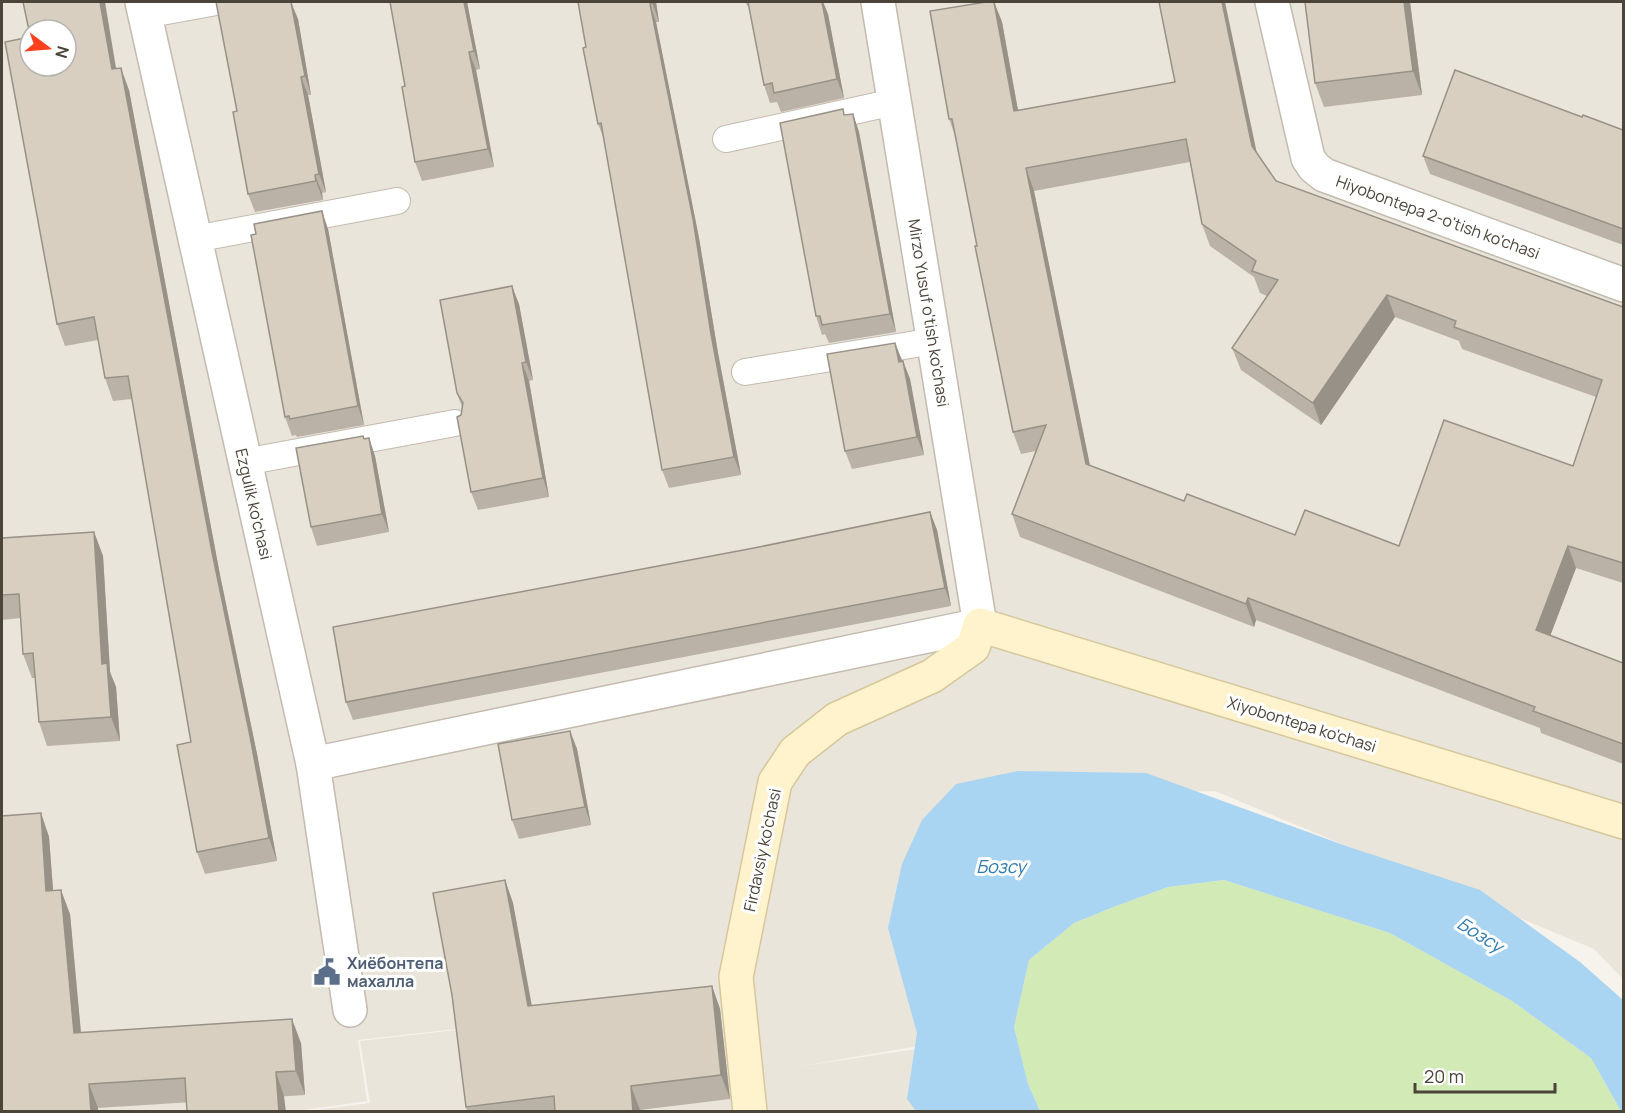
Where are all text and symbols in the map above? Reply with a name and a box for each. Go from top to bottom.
north arrow [18,18,78,78]
text: N [50,44,75,61]
street label: Hiyobontepa 2-o'tish ko'chasi [1333,170,1543,264]
street label: Mirzo Yusuf o'tish ko'chasi [903,217,955,409]
street label: Ezgulik ko'chasi [231,446,277,562]
street label: Xiyobontepa ko'chasi [1225,691,1379,757]
street label: Firdavsiy ko'chasi [738,786,786,914]
water label: Бозсу [976,854,1028,878]
water label: Бозсу [1453,911,1510,959]
place label: Хиёбонтепа махалла [347,952,443,992]
public building icon: Хиёбонтепа махалла [312,957,342,987]
scale bar [1415,1056,1554,1094]
text: 20 m [1424,1064,1464,1088]

